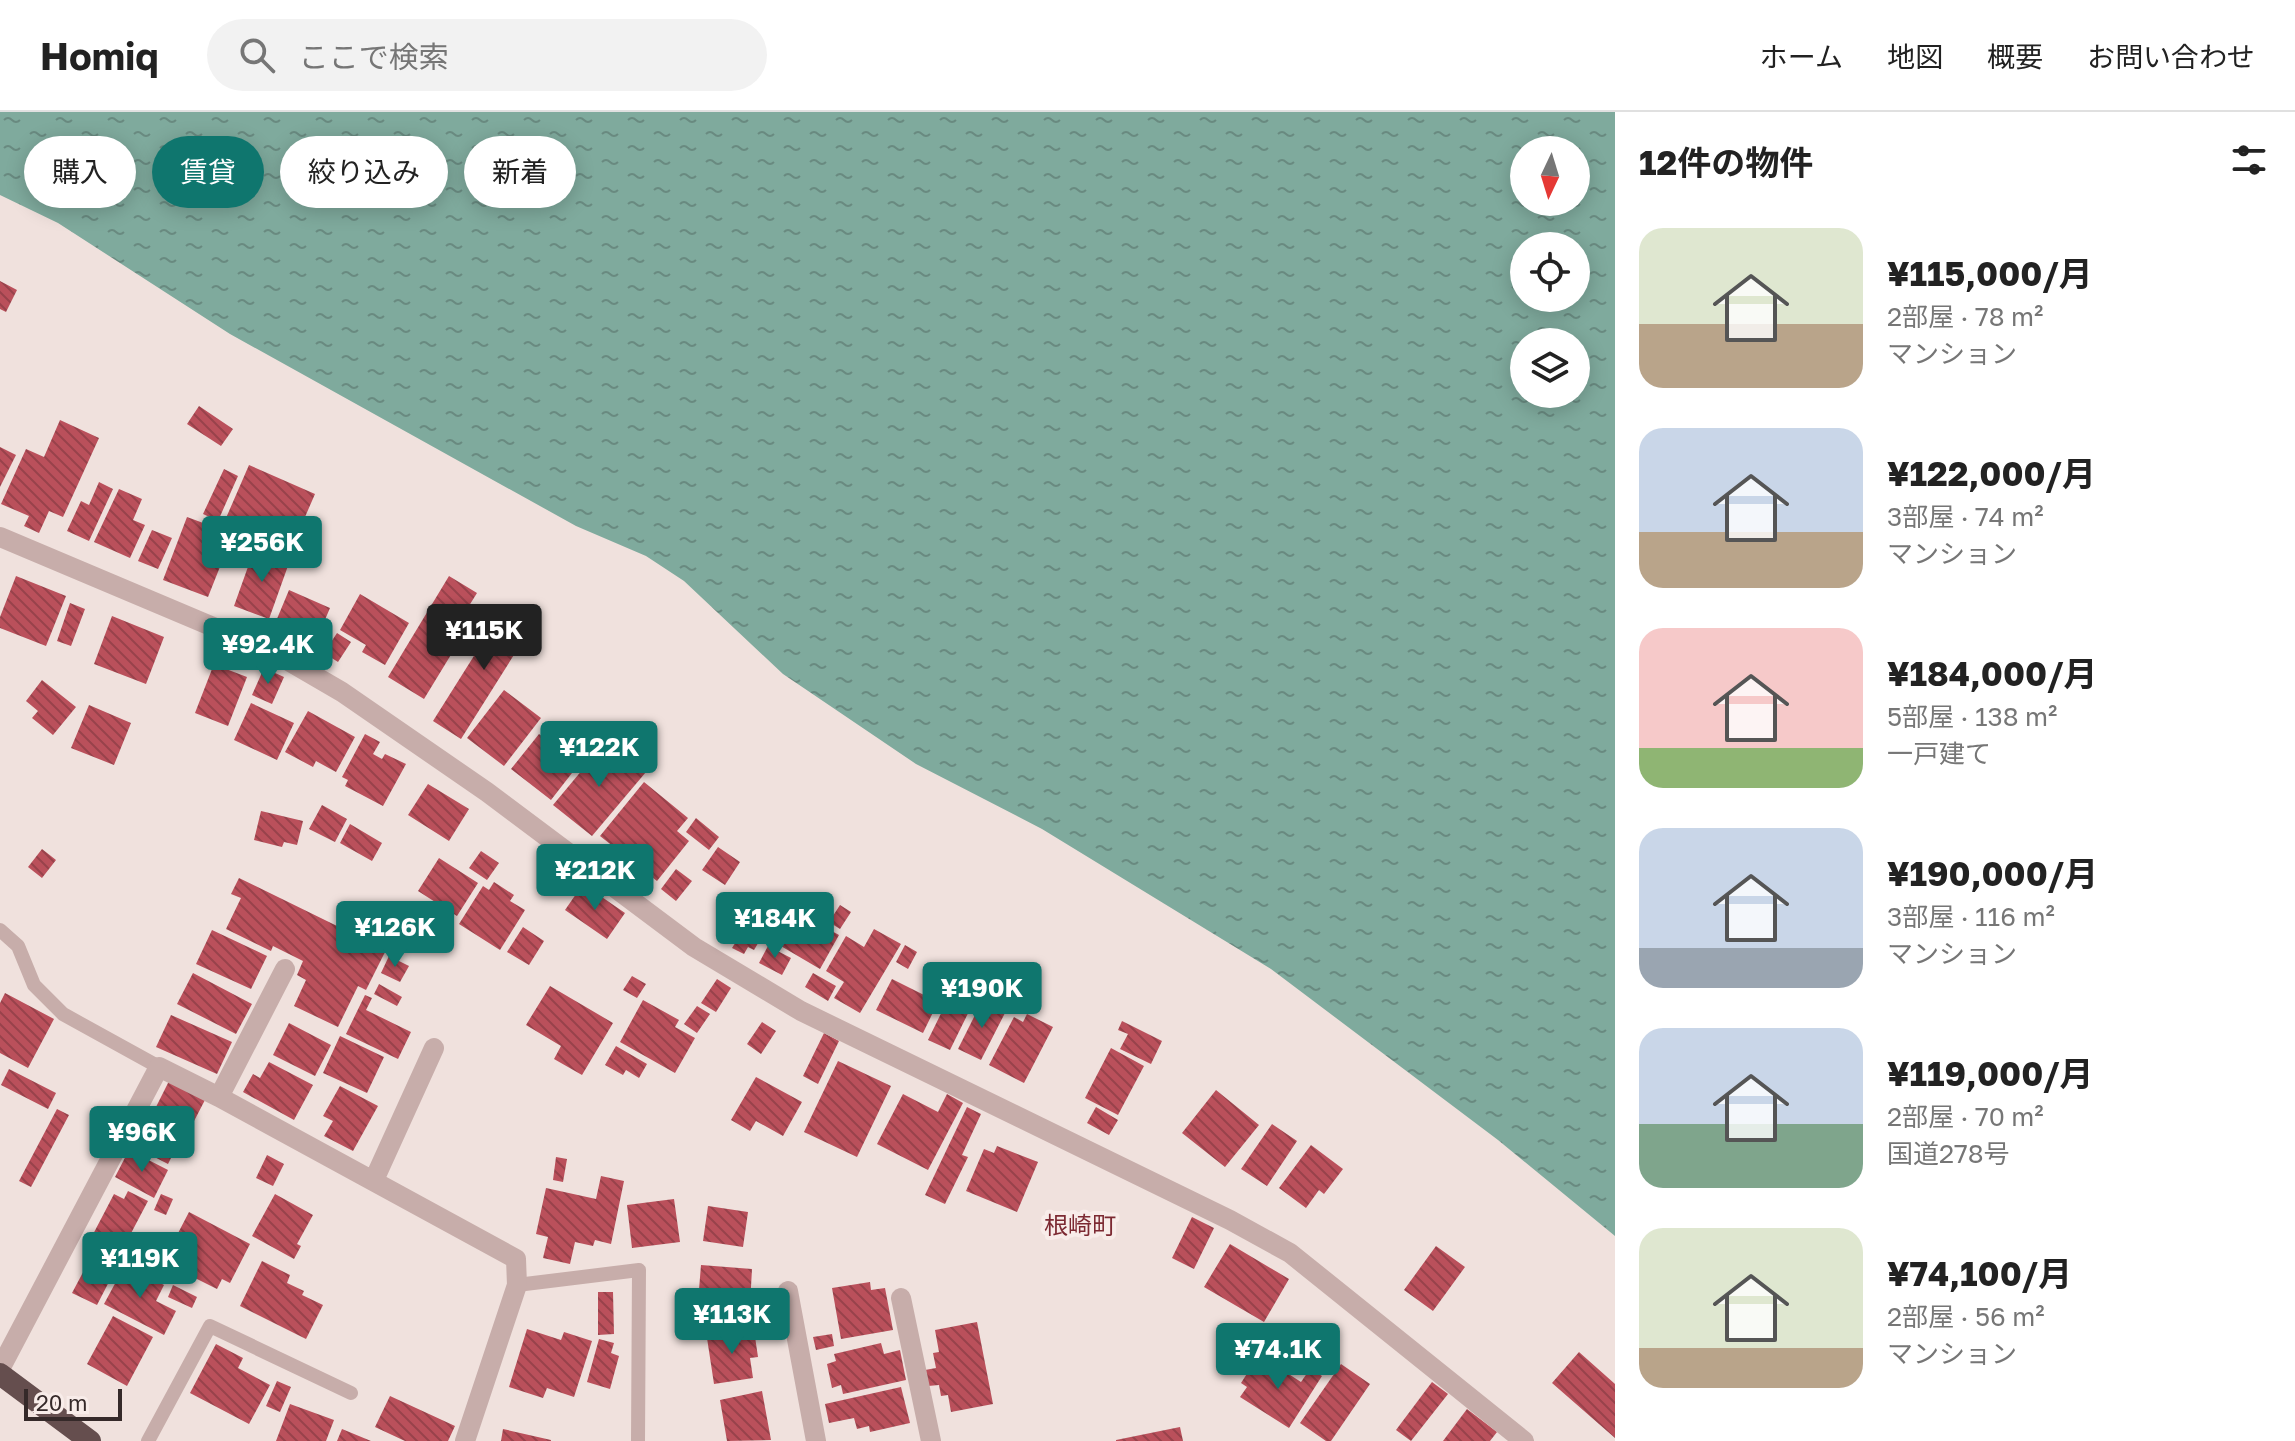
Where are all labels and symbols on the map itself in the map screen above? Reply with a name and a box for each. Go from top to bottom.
north arrow [1510,136,1590,216]
pin: ¥256K [206,516,318,584]
pin: ¥115K [428,604,540,672]
pin: ¥92.4K [203,618,333,686]
pin: ¥122K [543,721,655,789]
pin: ¥212K [539,844,651,912]
pin: ¥184K [719,892,831,960]
pin: ¥126K [339,901,451,969]
pin: ¥190K [926,962,1038,1030]
pin: ¥96K [95,1106,189,1174]
district label: 根崎町 [1044,1210,1116,1239]
pin: ¥119K [84,1232,196,1300]
pin: ¥113K [676,1288,788,1356]
pin: ¥74.1K [1213,1323,1343,1391]
scale bar [24,1385,122,1421]

